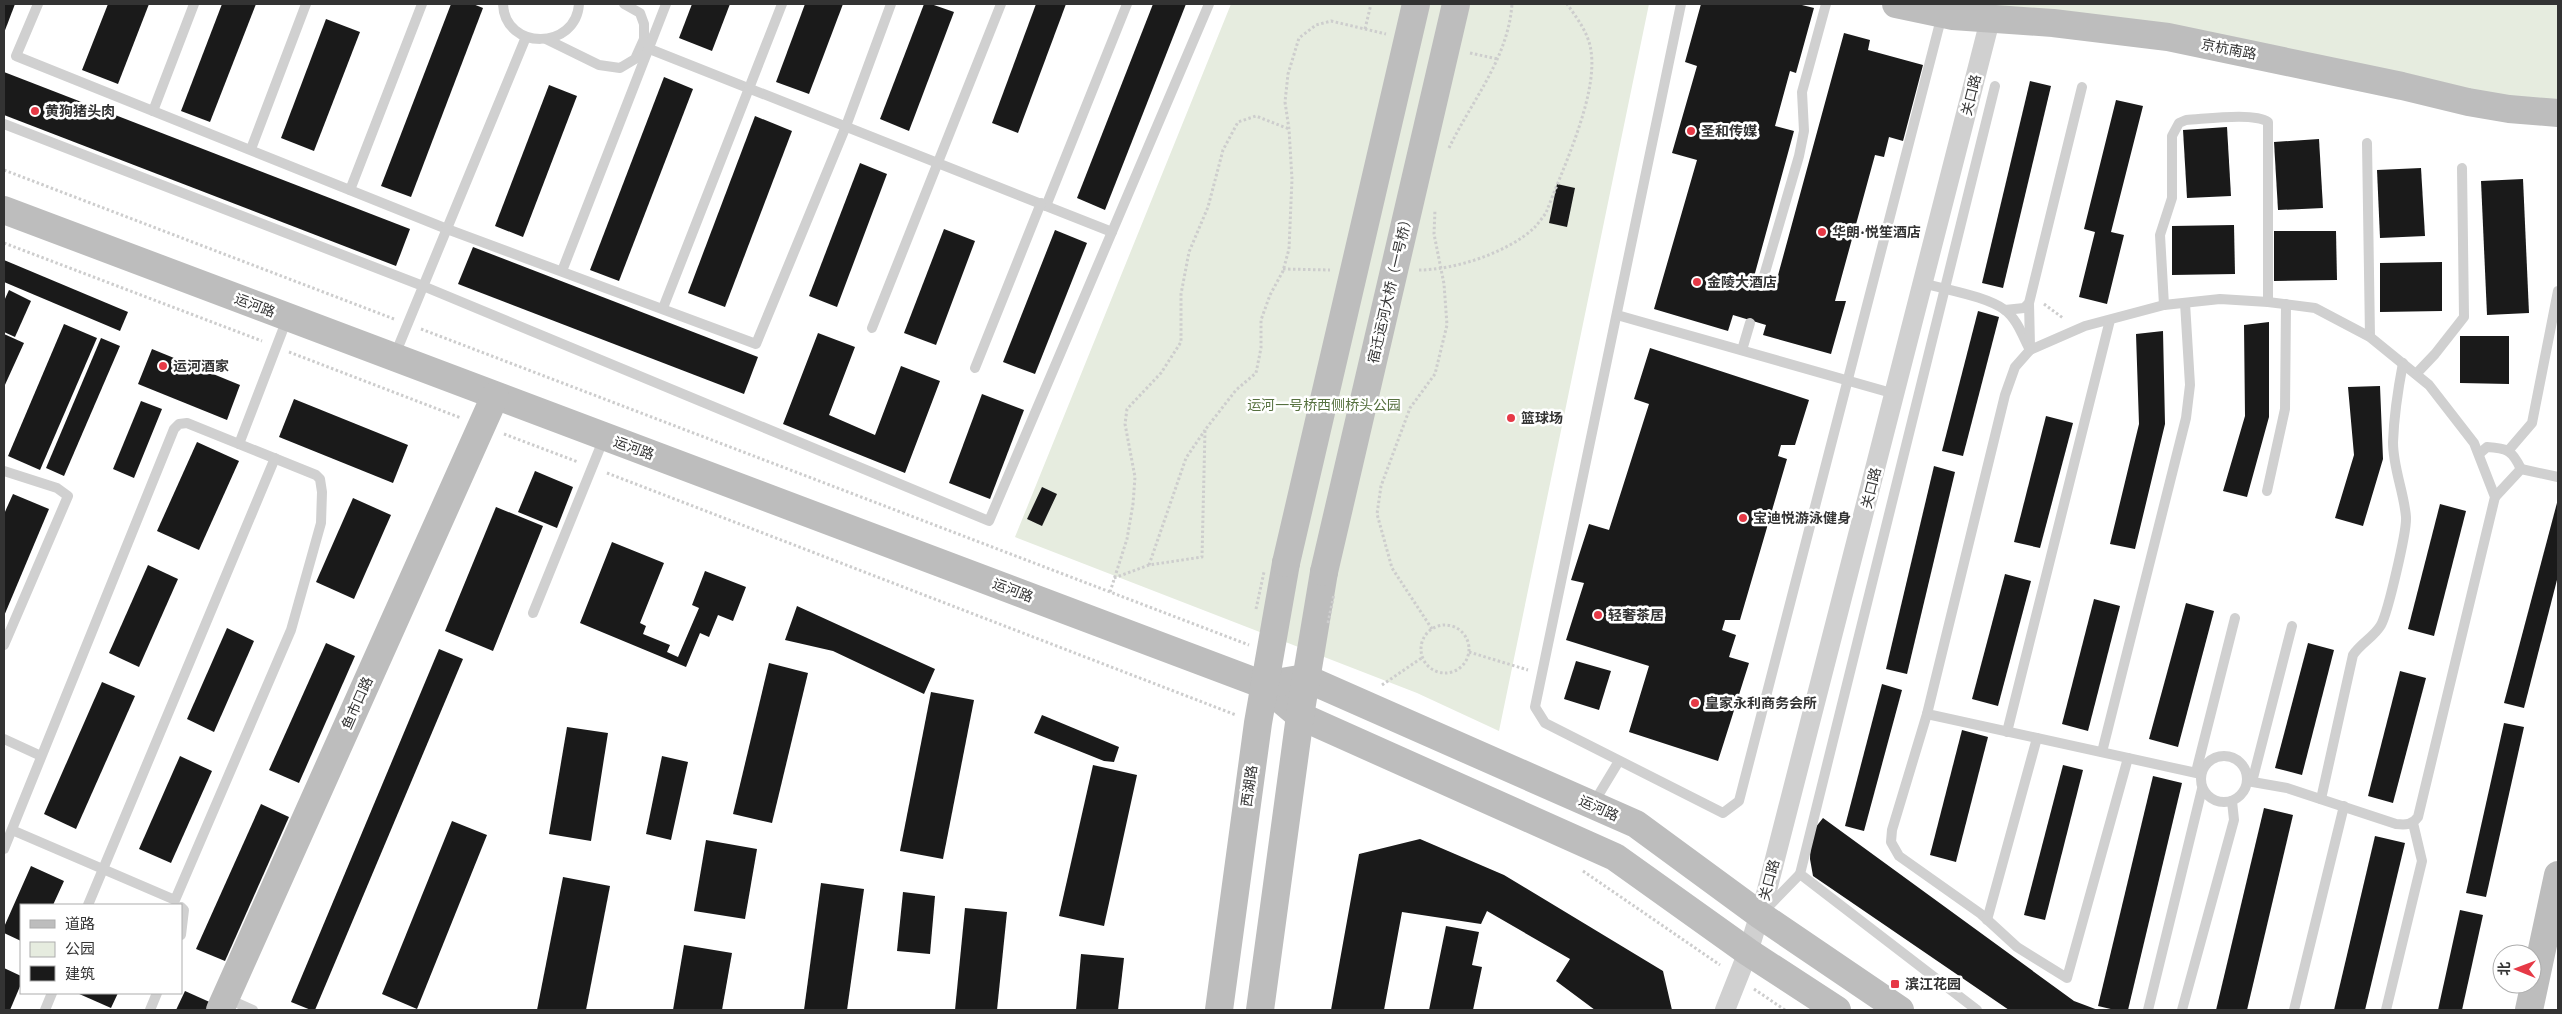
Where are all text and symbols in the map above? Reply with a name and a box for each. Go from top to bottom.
street label: 京杭南路 [2200,35,2258,63]
street label: 关口路 [1957,72,1985,118]
place label: 黄狗猪头肉 [45,102,115,120]
marker: 黄狗猪头肉 [29,105,41,117]
place label: 圣和传媒 [1701,122,1758,140]
marker: 圣和传媒 [1685,125,1697,137]
street label: 宿迁运河大桥（一号桥） [1364,211,1416,365]
place label: 华朗·悦笙酒店 [1832,223,1921,241]
marker: 华朗·悦笙酒店 [1816,226,1828,238]
place label: 金陵大酒店 [1707,273,1777,291]
marker: 金陵大酒店 [1691,276,1703,288]
street label: 运河路 [232,289,278,321]
place label: 运河酒家 [173,357,229,375]
marker: 运河酒家 [157,360,169,372]
park label: 运河一号桥西侧桥头公园 [1247,396,1401,414]
place label: 篮球场 [1521,409,1563,427]
marker: 篮球场 [1505,412,1517,424]
street label: 运河路 [611,432,657,464]
street label: 关口路 [1857,465,1885,511]
place label: 宝迪悦游泳健身 [1753,509,1851,527]
marker: 宝迪悦游泳健身 [1737,512,1749,524]
street label: 运河路 [990,574,1036,606]
place label: 轻奢茶居 [1608,606,1664,624]
marker: 轻奢茶居 [1592,609,1604,621]
street label: 鱼市口路 [337,674,377,732]
place label: 皇家永利商务会所 [1705,694,1817,712]
marker: 皇家永利商务会所 [1689,697,1701,709]
street label: 西湖路 [1237,764,1261,808]
street label: 运河路 [1576,791,1622,825]
street label: 关口路 [1755,857,1783,903]
legend [20,904,182,994]
text: 道路 [65,914,95,933]
text: 公园 [65,939,95,958]
north arrow [2492,944,2542,994]
text: 北 [2495,962,2513,976]
text: 建筑 [65,964,95,983]
place label: 滨江花园 [1905,975,1961,993]
marker: 滨江花园 [1889,978,1901,990]

